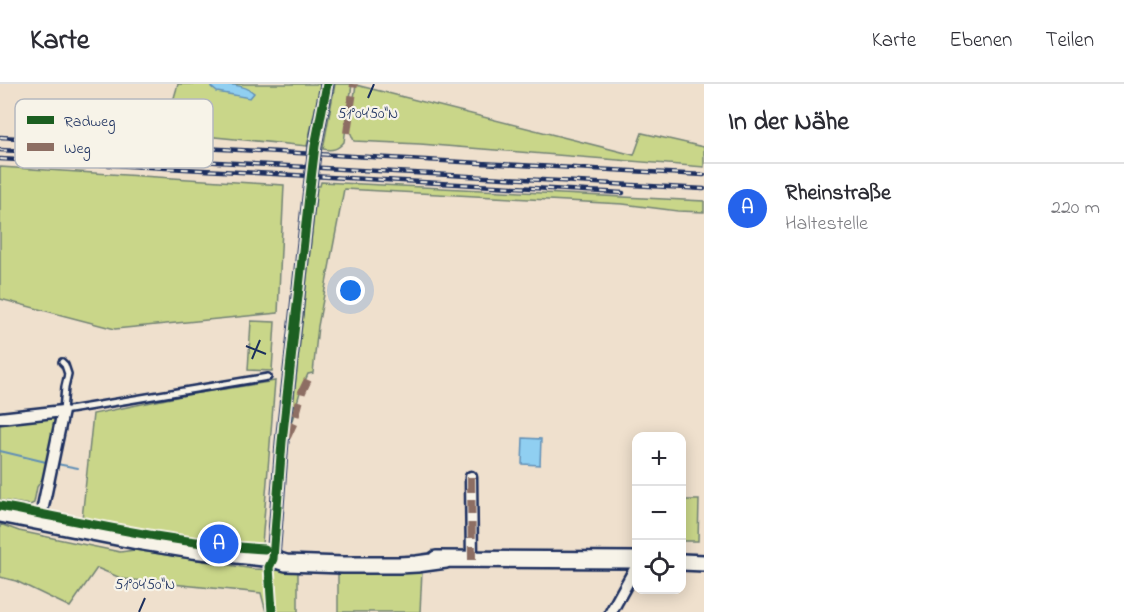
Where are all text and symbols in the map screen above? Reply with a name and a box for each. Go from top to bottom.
text: Karte [30,21,89,62]
text: Karte [872,26,916,56]
text: Ebenen [949,26,1012,56]
text: Teilen [1045,26,1094,56]
legend [15,99,213,168]
text: 51°04'50"N [338,103,398,125]
text: In der Nähe [728,104,849,142]
text: Radweg [64,110,115,134]
text: Weg [64,137,91,161]
text: Rheinstraße [785,178,891,210]
text: A [741,194,754,223]
text: 220 m [1051,194,1100,223]
text: Haltestelle [785,210,868,239]
your location [336,276,365,305]
map controls [632,432,686,594]
button: + [632,432,686,486]
button: − [632,486,686,540]
pin: A [200,522,238,566]
button: locate [632,540,686,594]
text: 51°04'50"N [115,574,175,596]

